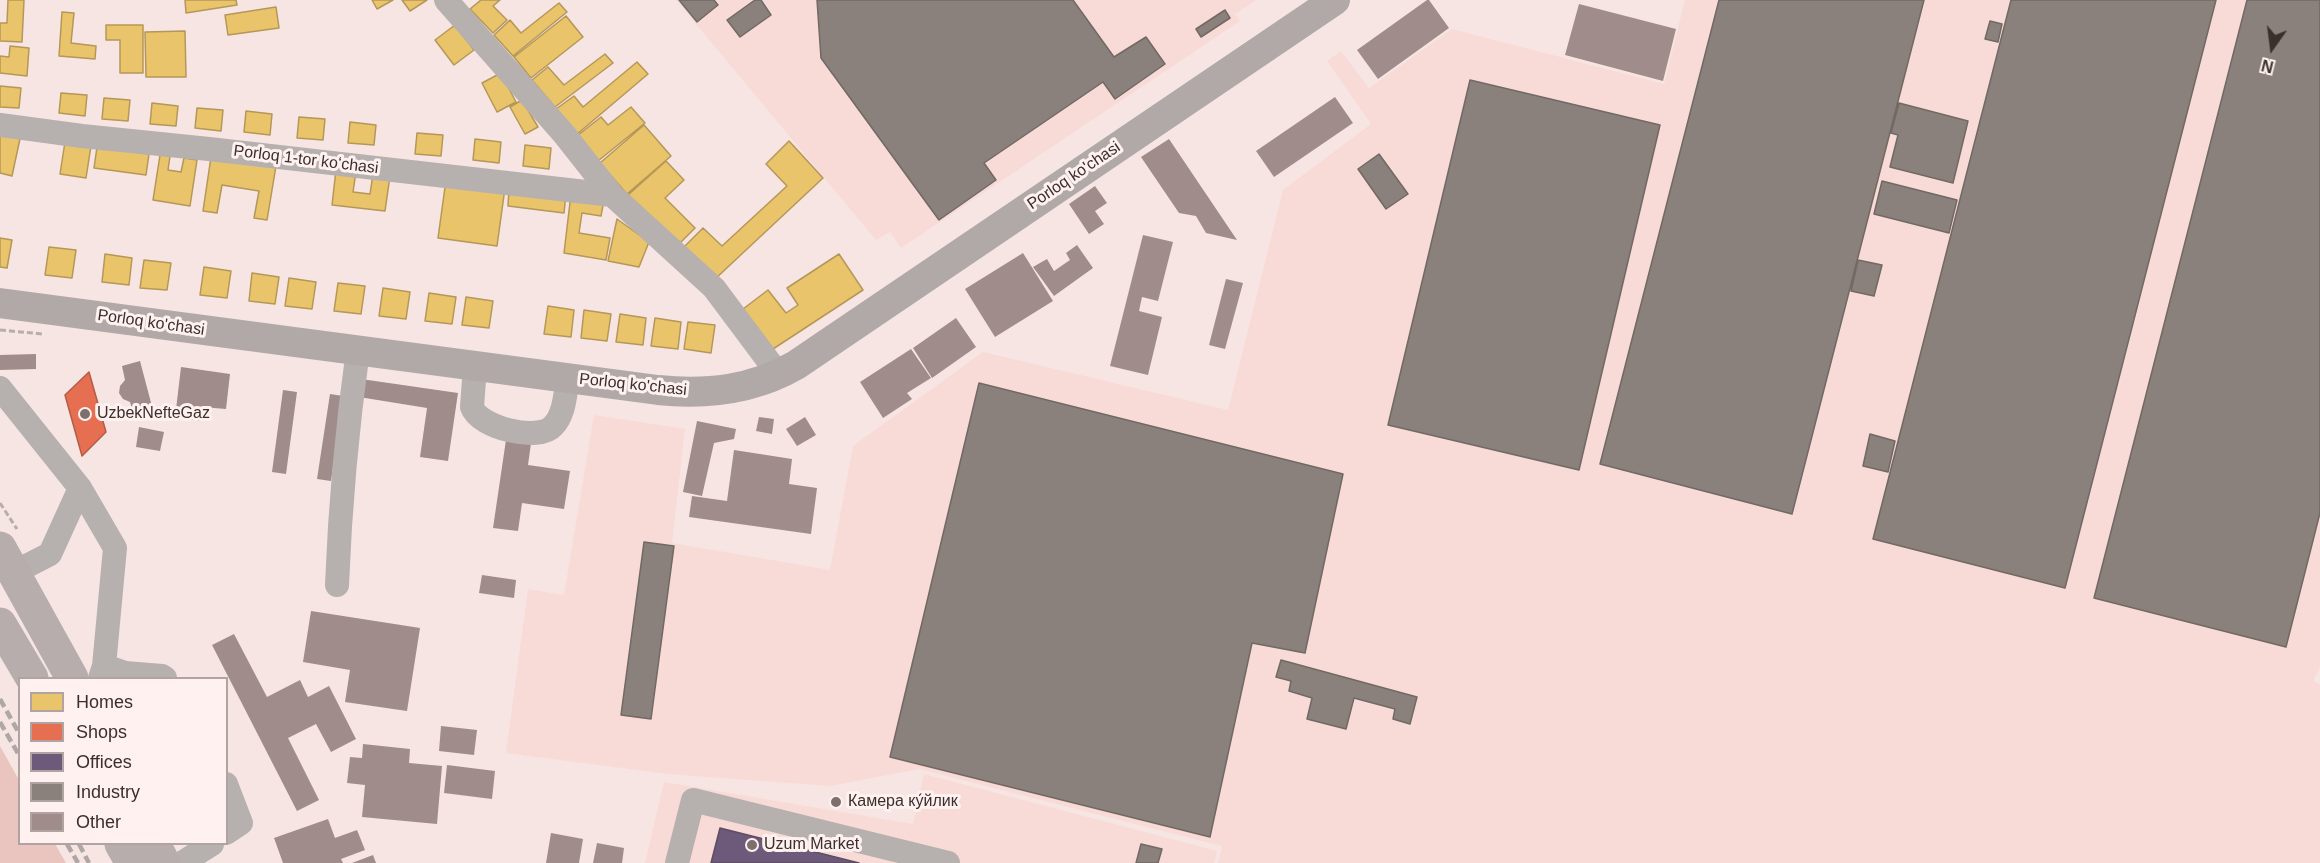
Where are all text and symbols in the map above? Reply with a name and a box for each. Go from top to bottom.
north arrow [2242,18,2302,78]
text: N [2260,56,2275,76]
street label: Porloq ko'chasi [1024,138,1124,214]
street label: Porloq 1-tor koʻchasi [232,142,380,178]
street label: Porloq ko'chasi [96,306,206,340]
street label: Porloq ko'chasi [578,370,688,400]
place label: UzbekNefteGaz [97,404,210,424]
marker: UzbekNefteGaz [78,407,92,421]
legend [18,677,228,845]
text: Homes [76,692,133,712]
text: Shops [76,722,127,742]
text: Offices [76,752,132,772]
text: Industry [76,782,140,802]
place label: Камера ку́йлик [848,792,958,812]
marker: Камера ку́йлик [829,795,843,809]
text: Other [76,812,121,832]
place label: Uzum Market [764,835,859,855]
marker: Uzum Market [745,838,759,852]

